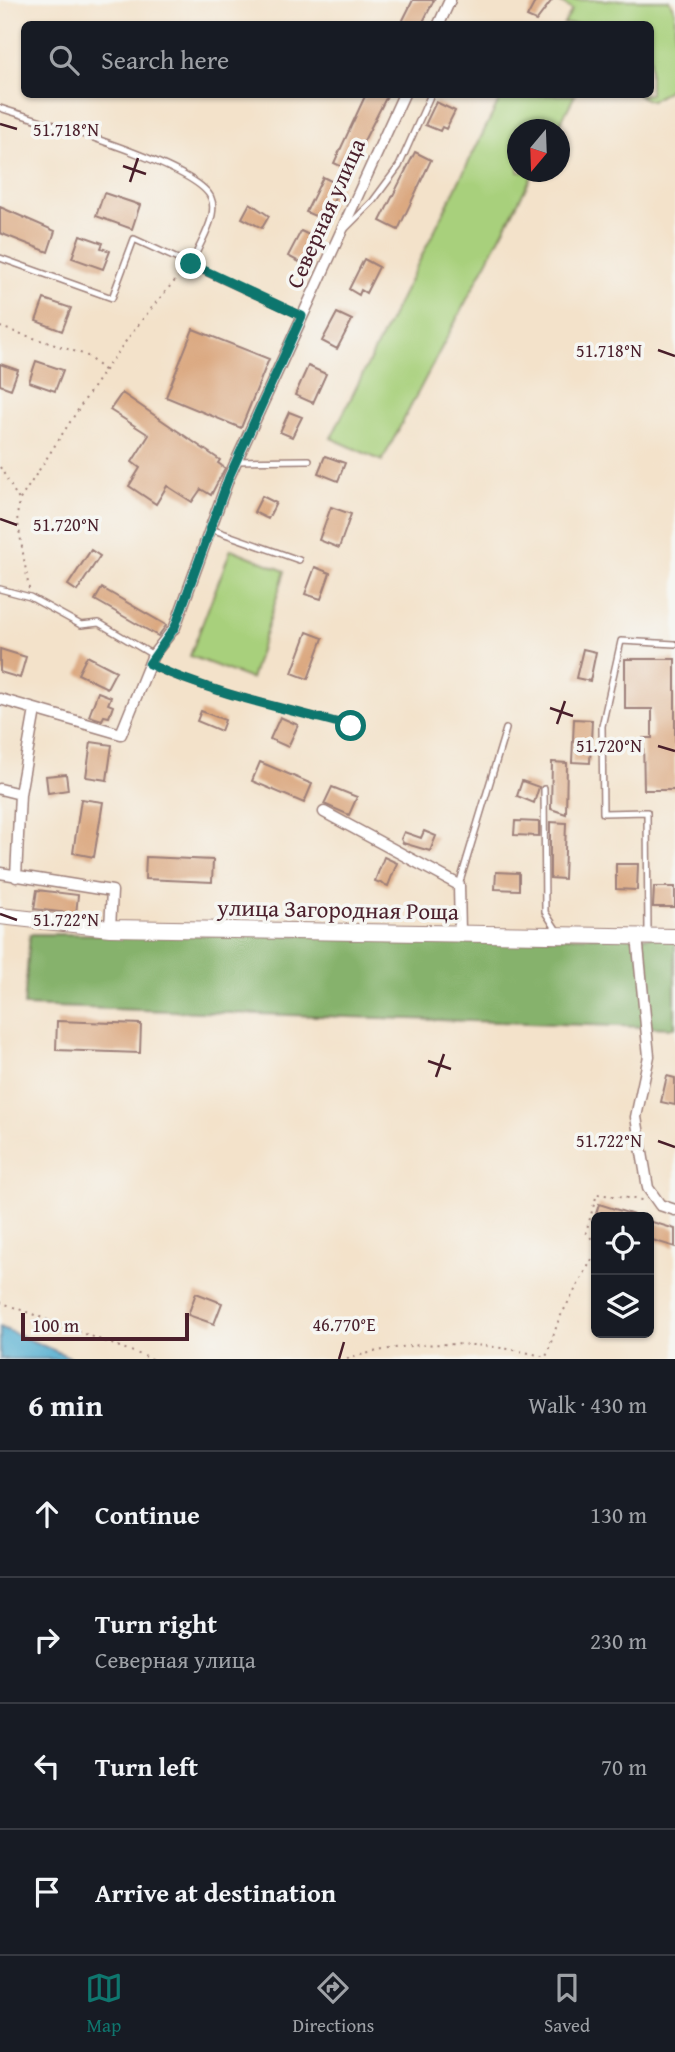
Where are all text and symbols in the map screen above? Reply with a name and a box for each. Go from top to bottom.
search box [21,21,654,98]
text: Search here [101,40,229,79]
icon: search [45,41,83,79]
text: 51.718°N [33,116,99,143]
north arrow [507,119,570,182]
street label: Северная улица [277,133,373,293]
route end [175,248,206,279]
text: 51.718°N [576,337,642,364]
text: 51.720°N [33,511,99,538]
route start [335,710,366,741]
text: 51.720°N [576,732,642,759]
street label: улица Загородная Роща [216,890,459,928]
text: 51.722°N [33,906,99,933]
text: 51.722°N [576,1127,642,1154]
map controls [591,1212,654,1338]
button: locate [591,1212,654,1275]
button: layers [591,1275,654,1338]
scale bar [21,1310,189,1342]
text: 100 m [32,1311,79,1339]
text: 46.770°E [312,1311,376,1338]
text: 6 min [28,1383,103,1427]
text: Walk · 430 m [528,1388,647,1421]
icon: ahead [28,1495,66,1533]
text: Continue [95,1495,200,1534]
text: 130 m [590,1498,647,1531]
text: Turn right [95,1604,217,1643]
icon: right [28,1621,66,1659]
text: 230 m [590,1624,647,1657]
text: Северная улица [95,1643,256,1676]
icon: left [28,1747,66,1785]
text: Turn left [95,1747,198,1786]
text: 70 m [601,1750,647,1783]
icon: arrive [28,1873,66,1911]
text: Arrive at destination [95,1873,336,1912]
tab: Map [85,1969,123,2039]
tab: Directions [293,1969,374,2039]
tab: Saved [544,1969,590,2039]

